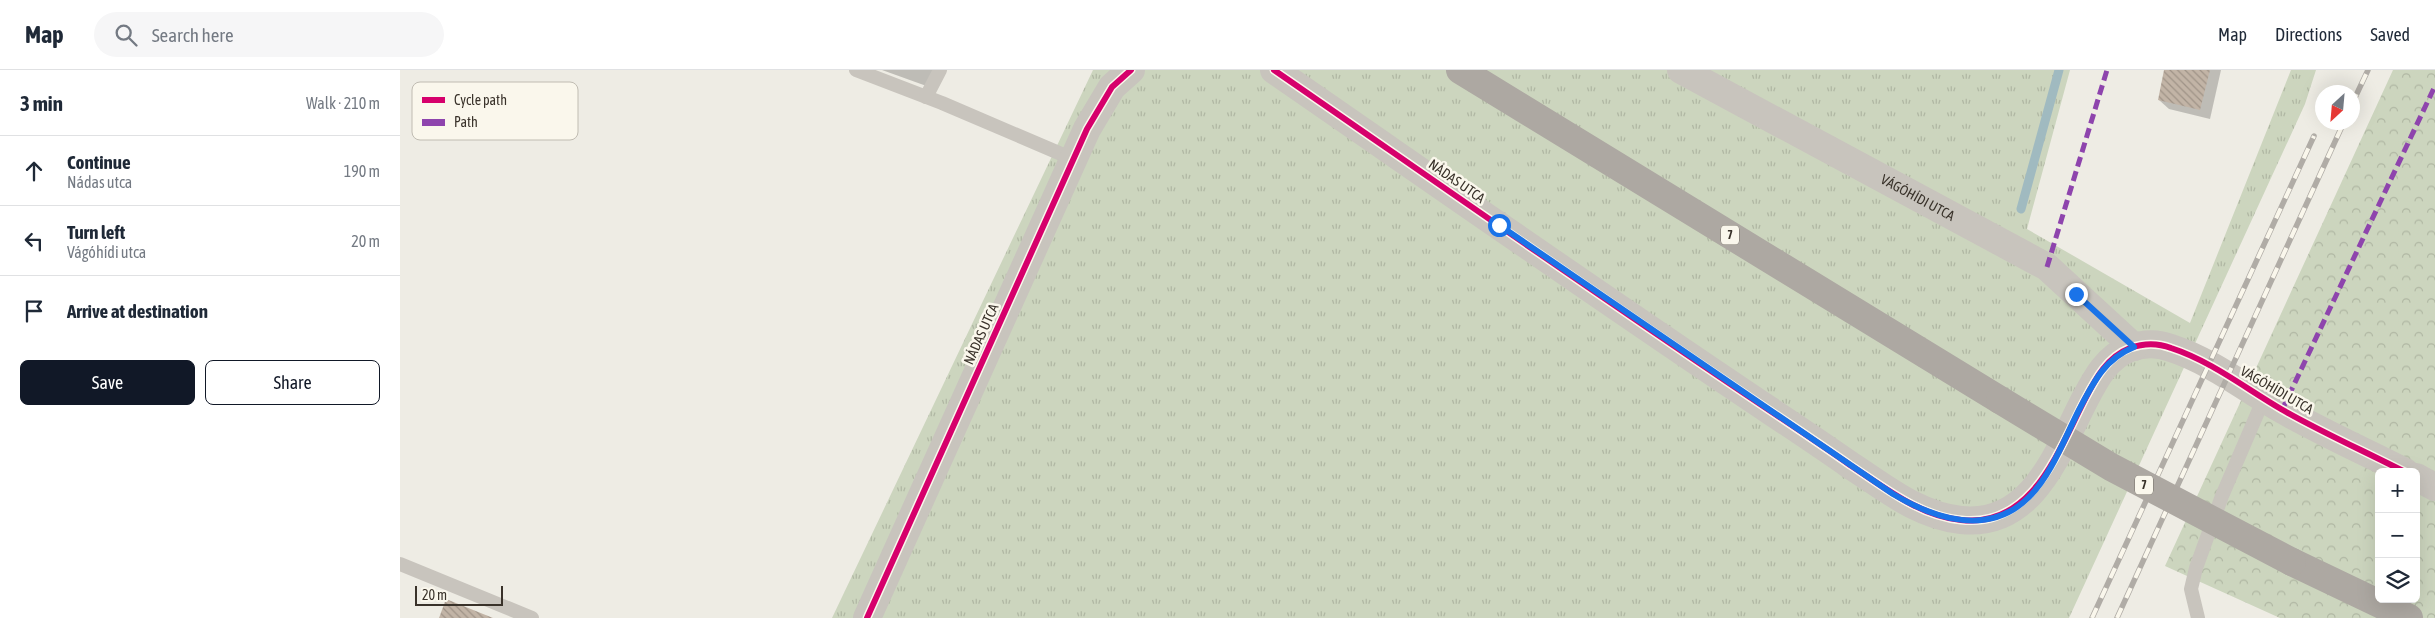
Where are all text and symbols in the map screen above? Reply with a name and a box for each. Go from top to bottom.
search box [94,12,444,57]
text: Map [25,21,64,48]
icon: search [112,21,140,49]
text: Search here [152,24,234,46]
text: Map [2218,24,2247,45]
text: Directions [2275,24,2342,45]
text: Saved [2370,24,2410,45]
legend [412,82,578,140]
north arrow [2315,85,2360,130]
text: 3 min [20,91,63,115]
text: Cycle path [454,92,507,108]
text: Walk · 210 m [306,94,380,112]
text: Path [454,114,478,130]
text: Continue [67,151,131,173]
street label: NÁDAS UTCA [1426,156,1488,206]
icon: ahead [20,157,48,185]
text: 190 m [344,162,380,180]
street label: VÁGÓHÍDI UTCA [1878,171,1958,224]
text: Nádas utca [67,173,132,191]
route start [1488,214,1511,237]
text: Turn left [67,221,125,243]
road number: 7 [1721,226,1739,244]
icon: left [20,227,48,255]
text: 20 m [351,232,380,250]
text: Vágóhídi utca [67,243,146,261]
route end [2065,283,2088,306]
icon: arrive [20,297,48,325]
text: Arrive at destination [67,300,208,322]
street label: NÁDAS UTCA [960,301,1002,367]
button: Save [20,360,195,405]
button: Share [205,360,380,405]
street label: VÁGÓHÍDI UTCA [2238,363,2316,417]
map controls [2375,468,2420,603]
button: + [2375,468,2420,513]
road number: 7 [2135,476,2153,494]
button: − [2375,513,2420,558]
button: layers [2375,558,2420,603]
scale bar [415,583,502,606]
text: 20 m [422,587,447,603]

